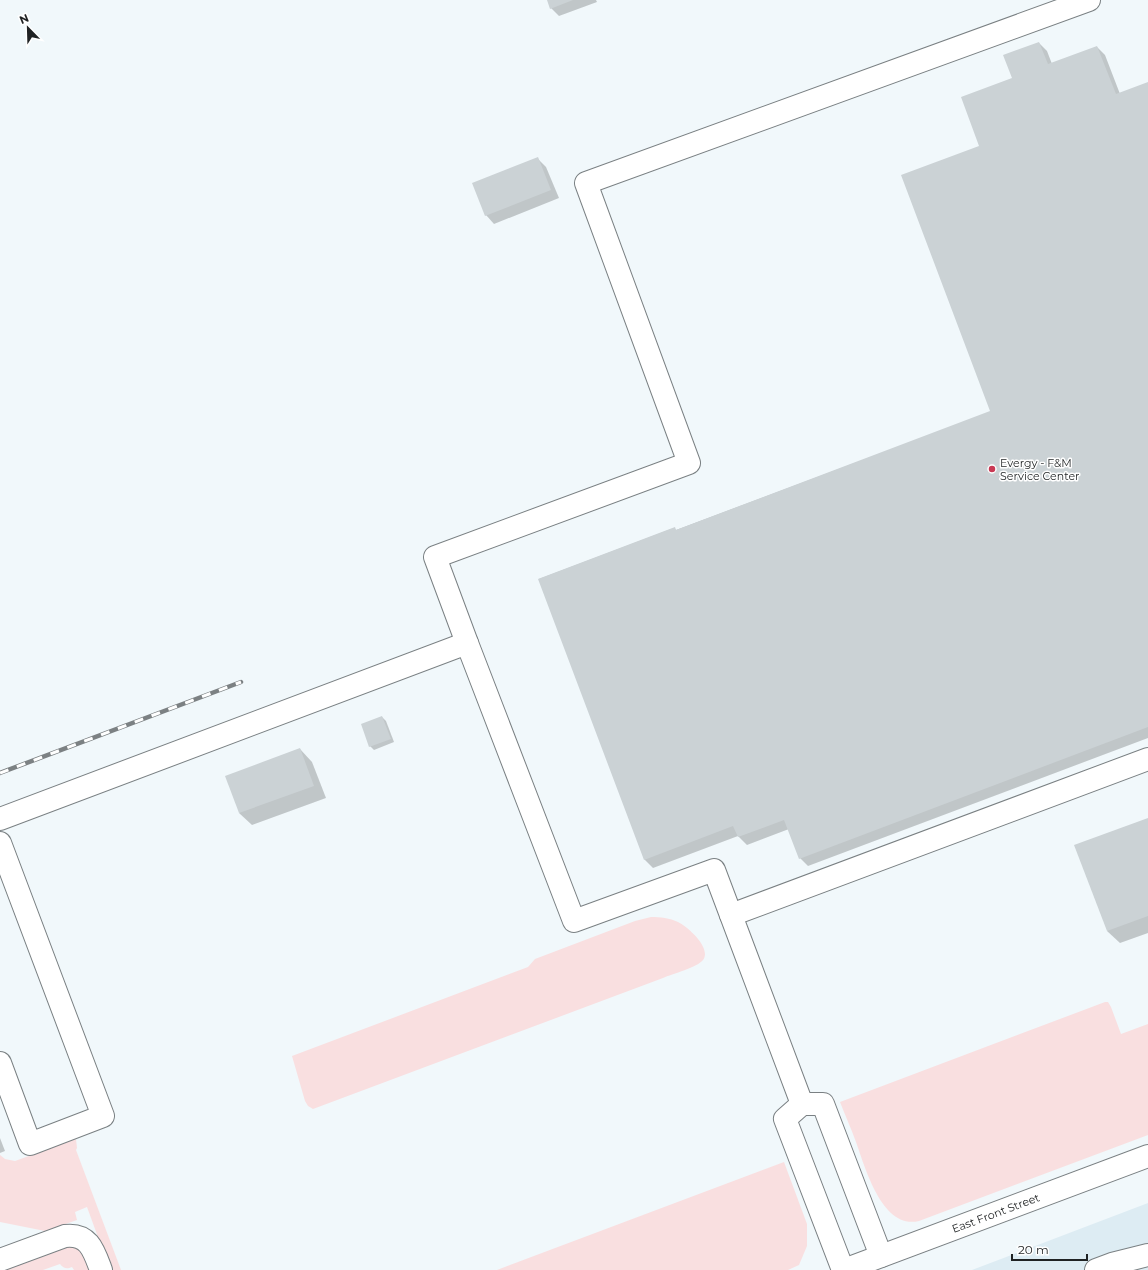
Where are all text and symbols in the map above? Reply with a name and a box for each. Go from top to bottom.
north arrow [8,8,48,48]
text: N [17,11,31,27]
place label: Evergy - F&M Service Center [1000,456,1079,483]
marker: Evergy - F&M Service Center [987,464,997,474]
street label: East Front Street [950,1190,1042,1236]
scale bar [1012,1236,1087,1262]
text: 20 m [1018,1242,1049,1257]

